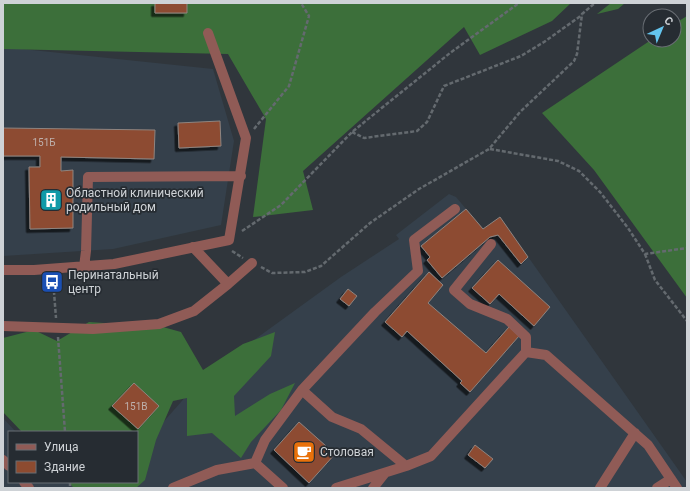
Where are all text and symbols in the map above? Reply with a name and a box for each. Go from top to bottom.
north arrow [642,8,682,48]
text: С [661,14,676,28]
house number: 151Б [32,137,56,148]
place label: Областной клинический родильный дом [66,186,204,214]
building icon: Областной клинический родильный дом [38,187,64,213]
place label: Перинатальный центр [68,268,159,296]
bus stop icon: Перинатальный центр [39,269,65,295]
house number: 151В [124,401,148,412]
legend [8,431,138,483]
cafe icon: Столовая [291,439,317,465]
text: Улица [44,440,79,454]
place label: Столовая [320,445,374,459]
text: Здание [44,460,85,474]

